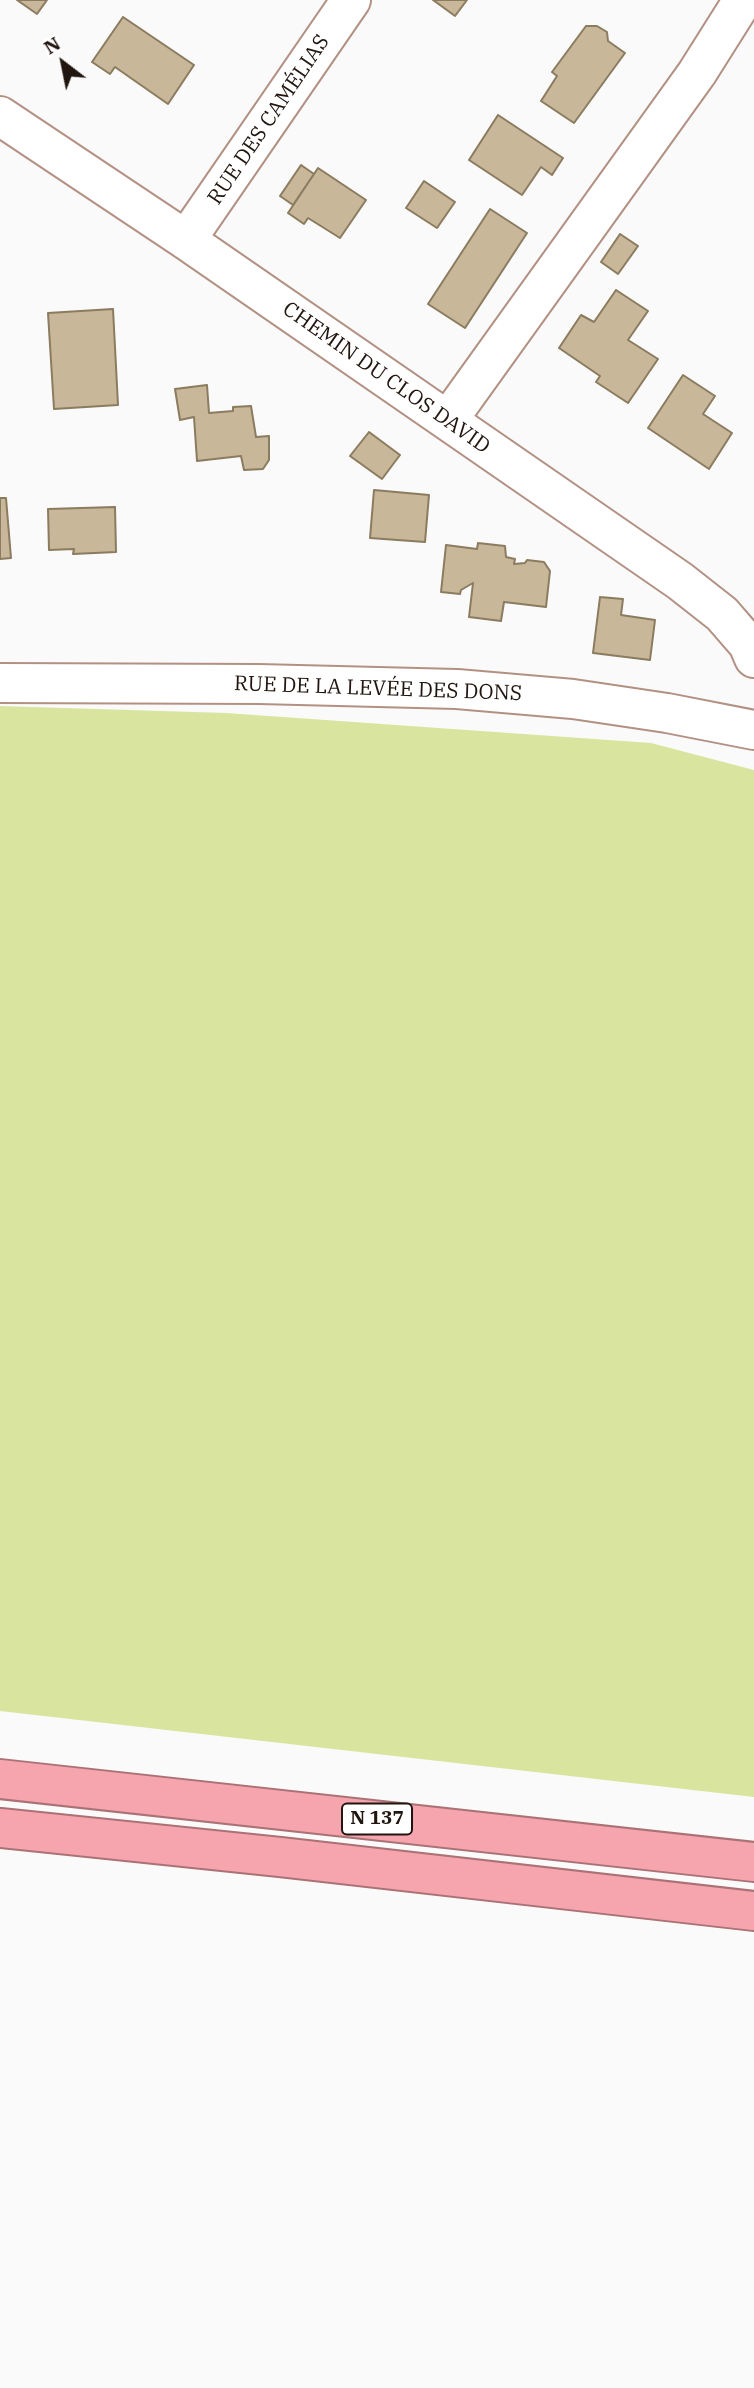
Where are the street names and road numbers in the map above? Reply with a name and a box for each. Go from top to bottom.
street label: RUE DES CAMÉLIAS [203,30,335,210]
street label: CHEMIN DU CLOS DAVID [277,297,495,459]
street label: RUE DE LA LEVÉE DES DONS [233,671,523,707]
road number: N 137 [342,1803,412,1834]

